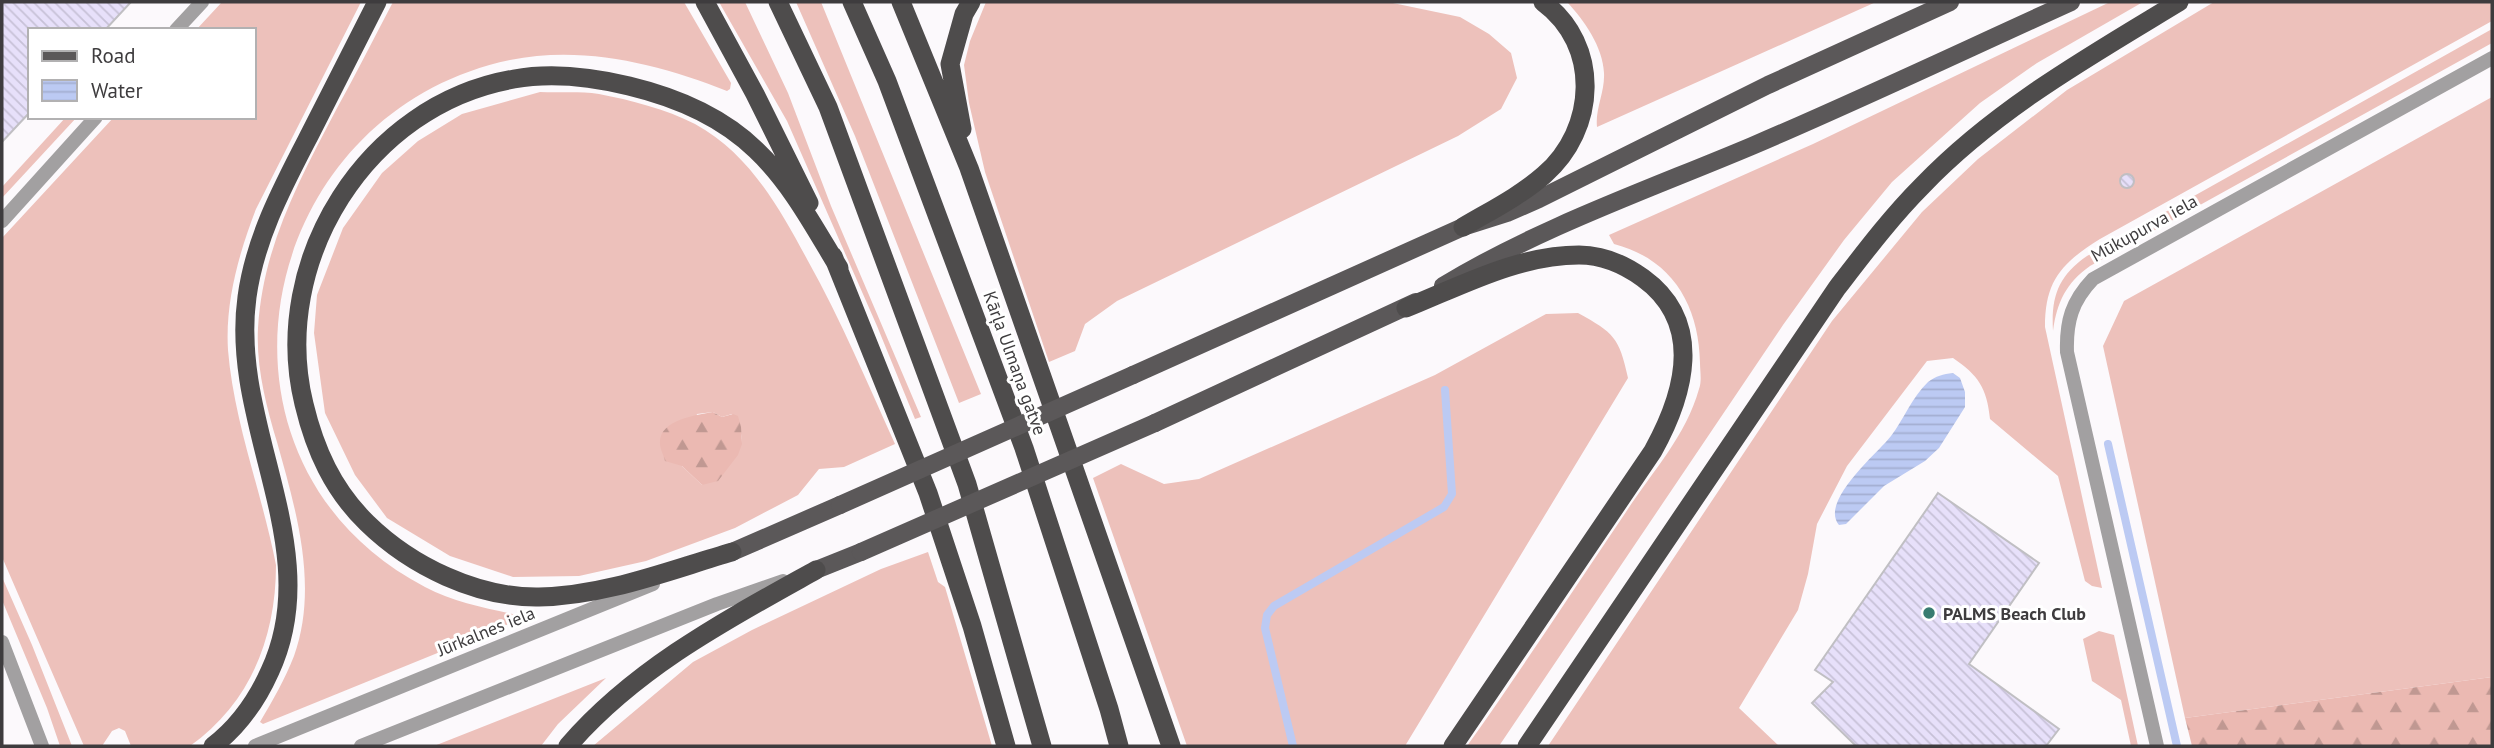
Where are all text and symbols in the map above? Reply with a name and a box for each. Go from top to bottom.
legend [28,28,256,119]
text: Road [91,42,135,69]
text: Water [91,77,143,104]
street label: Mūkupurva iela [2087,189,2201,267]
street label: Kārļa Ulmaņa gatve [978,288,1052,438]
street label: Jūrkalnes iela [433,601,538,661]
place label: PALMS Beach Club [1943,602,2086,625]
marker: PALMS Beach Club [1921,605,1937,621]

